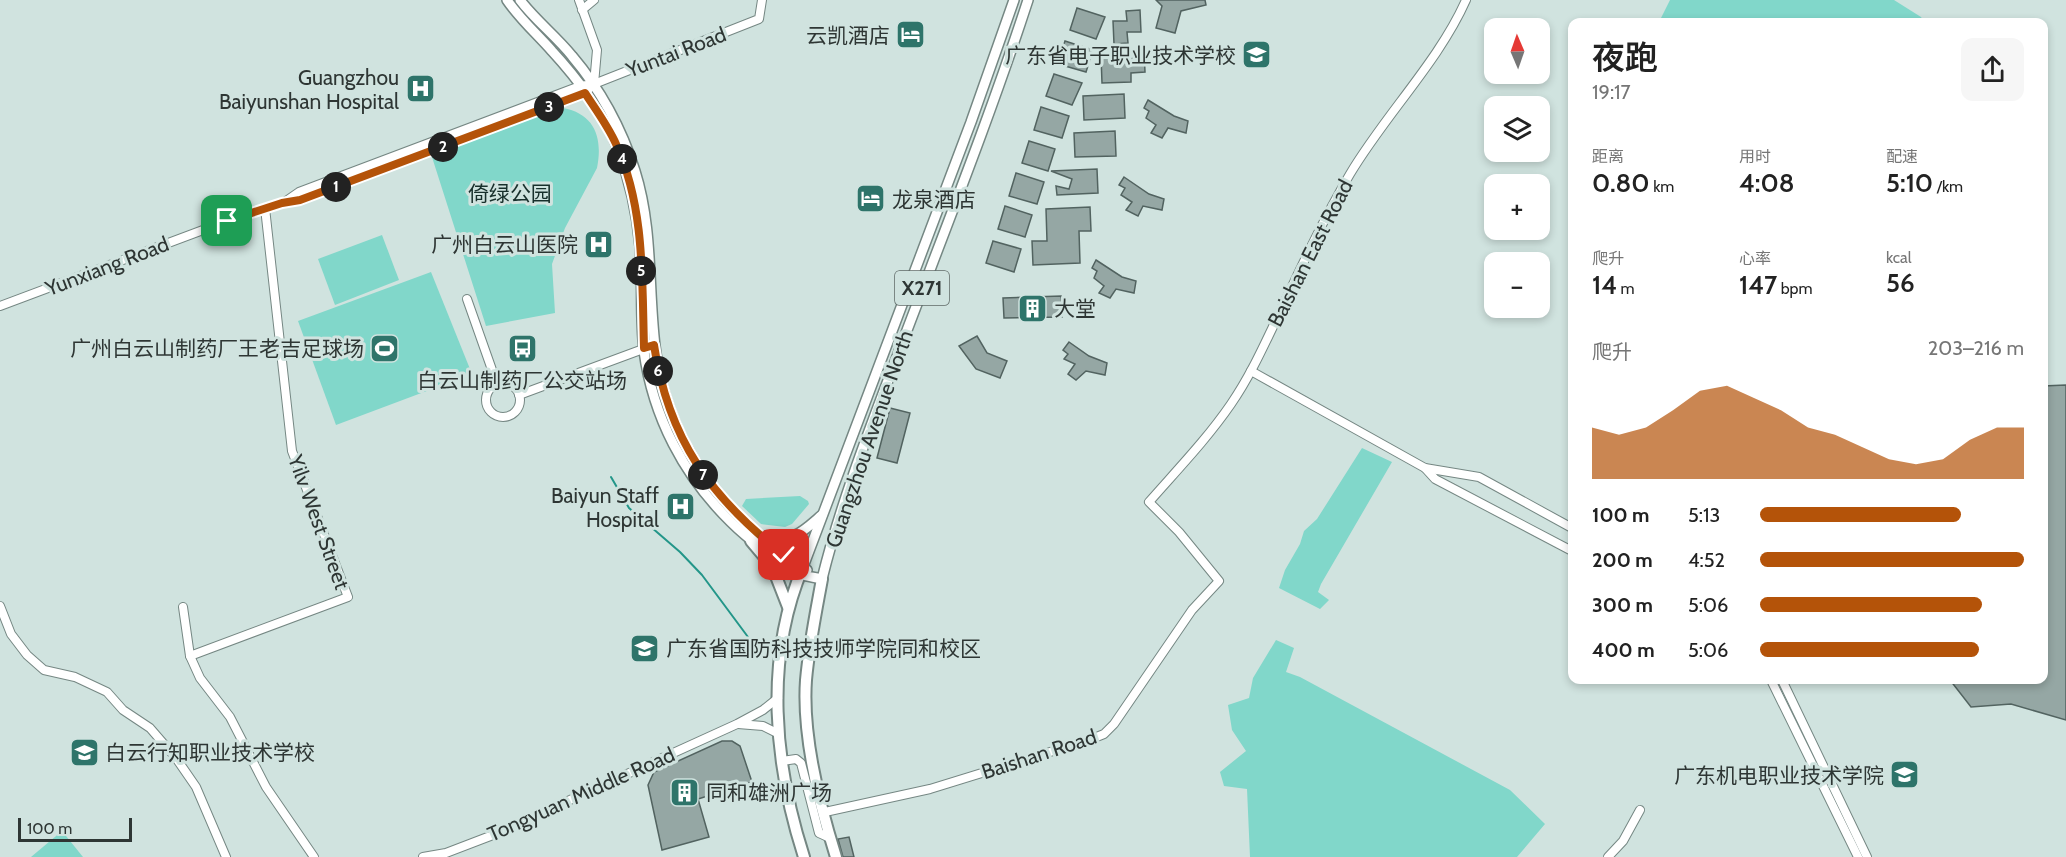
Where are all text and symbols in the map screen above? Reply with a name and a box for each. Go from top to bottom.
north arrow [1484,18,1550,84]
map controls [1484,18,1550,318]
hotel icon: 云凯酒店 [895,19,927,51]
street label: Yuntai Road [622,22,729,83]
place label: 云凯酒店 [806,23,890,48]
text: 夜跑 [1592,37,1658,77]
button: share [1961,38,2024,101]
school or university icon: 广东省电子职业技术学校 [1241,39,1273,71]
place label: 广东省电子职业技术学校 [1005,43,1236,68]
place label: Guangzhou Baiyunshan Hospital [219,65,399,114]
hospital icon: Guangzhou Baiyunshan Hospital [404,73,436,105]
text: 19:17 [1592,80,1631,104]
pin: 3 [534,92,564,122]
button: layers [1484,96,1550,162]
text: 3 [545,97,553,116]
pin: 2 [428,132,458,162]
text: 2 [439,137,447,156]
pin: 4 [607,144,637,174]
text: 距离 [1592,147,1624,166]
text: 用时 [1739,147,1771,166]
text: 配速 [1886,147,1918,166]
text: 4 [617,149,627,168]
text: 0.80 [1592,167,1650,199]
text: 4:08 [1739,167,1794,199]
text: 5:10 [1886,167,1933,199]
pin: 1 [321,172,351,202]
button: + [1484,174,1550,240]
street label: Baishan East Road [1262,175,1358,331]
text: 1 [333,177,339,196]
text: km [1650,177,1674,196]
text: /km [1933,177,1963,196]
park label: 倚绿公园 [468,181,552,206]
hotel icon: 龙泉酒店 [855,183,887,215]
place label: 龙泉酒店 [892,187,976,212]
pin [201,195,252,246]
icon: arrive [210,204,243,237]
hospital icon: 广州白云山医院 [583,228,615,260]
street label: Yunxiang Road [41,231,172,301]
place label: 广州白云山医院 [431,232,578,257]
text: kcal [1886,248,1912,267]
text: 爬升 [1592,249,1624,268]
text: 心率 [1739,249,1771,268]
button: − [1484,252,1550,318]
pin: 5 [626,256,656,286]
text: 5 [637,261,645,280]
text: 56 [1886,267,1915,299]
text: 14 [1592,269,1617,301]
text: 147 [1739,269,1777,301]
road number: X271 [895,271,949,305]
text: m [1617,279,1635,298]
text: bpm [1777,279,1813,298]
building icon: 大堂 [1017,292,1049,324]
place label: 大堂 [1054,296,1096,321]
street label: Guangzhou Avenue North [820,327,918,551]
sports icon: 广州白云山制药厂王老吉足球场 [369,332,401,364]
bus stop icon: 白云山制药厂公交站场 [506,333,538,365]
place label: 广州白云山制药厂王老吉足球场 [70,336,364,361]
text: 203–216 m [1928,336,2024,360]
text: 爬升 [1592,340,1632,364]
pin: 6 [643,356,673,386]
text: 6 [654,361,663,380]
place label: 白云山制药厂公交站场 [417,368,627,393]
street label: Yilv West Street [283,450,355,593]
pin: 7 [688,460,718,490]
text: 7 [699,465,707,484]
place label: Baiyun Staff Hospital [551,483,659,532]
hospital icon: Baiyun Staff Hospital [664,491,696,523]
text: 100 m [1592,503,1650,527]
text: 5:13 [1688,503,1720,527]
pin [758,529,809,580]
icon: check [767,538,800,571]
text: 200 m [1592,548,1653,572]
text: 4:52 [1688,548,1725,572]
text: 300 m [1592,593,1653,617]
text: 5:06 [1688,593,1728,617]
school or university icon: 广东省国防科技技师学院同和校区 [629,632,661,664]
place label: 广东省国防科技技师学院同和校区 [666,636,981,661]
text: 400 m [1592,638,1655,662]
text: 5:06 [1688,638,1728,662]
street label: Baishan Road [978,724,1100,784]
school or university icon: 白云行知职业技术学校 [68,736,100,768]
place label: 白云行知职业技术学校 [105,740,315,765]
street label: Tongyuan Middle Road [484,742,678,846]
school or university icon: 广东机电职业技术学院 [1889,759,1921,791]
place label: 广东机电职业技术学院 [1674,763,1884,788]
building icon: 同和雄洲广场 [669,776,701,808]
place label: 同和雄洲广场 [706,780,832,805]
scale bar [18,815,132,842]
text: 100 m [27,819,72,838]

